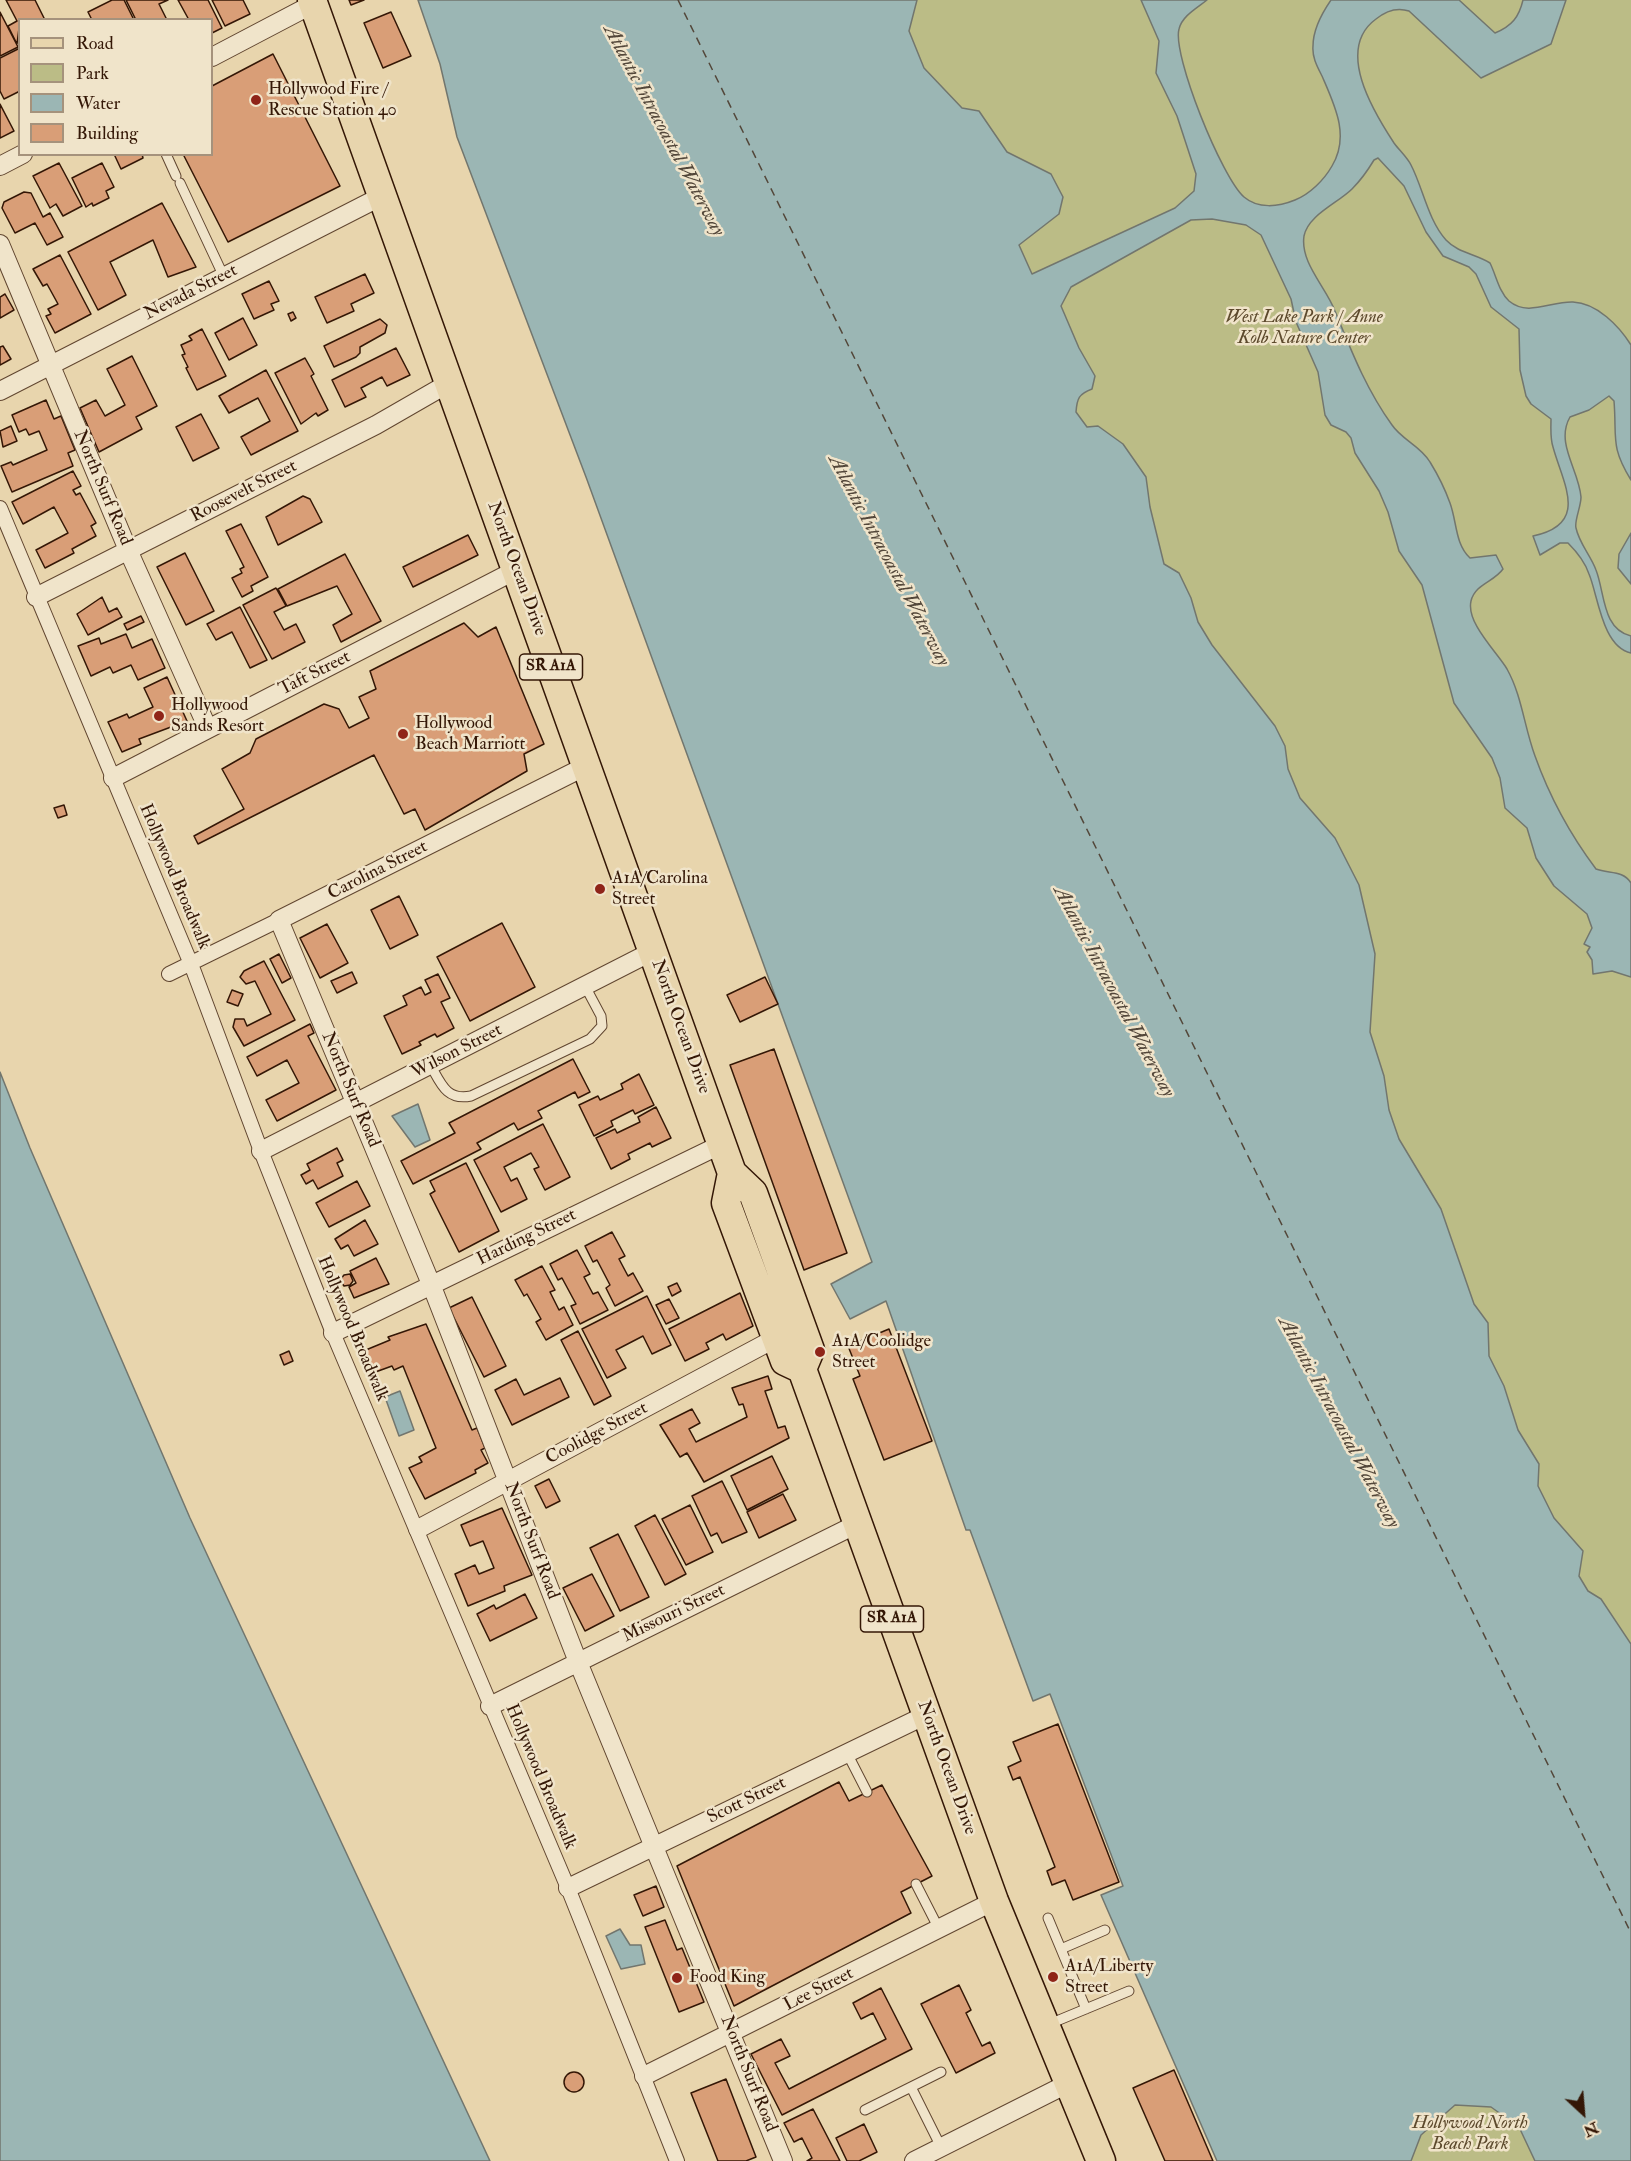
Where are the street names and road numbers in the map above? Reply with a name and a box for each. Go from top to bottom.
street label: Nevada Street [141,260,241,326]
street label: North Surf Road [68,427,136,549]
street label: Roosevelt Street [187,456,301,528]
street label: North Ocean Drive [482,499,550,639]
street label: Taft Street [276,647,354,701]
road number: SR A1A [520,654,582,680]
street label: Hollywood Broadwalk [134,801,214,953]
street label: Carolina Street [325,837,431,905]
street label: North Ocean Drive [646,957,714,1097]
street label: Wilson Street [408,1020,506,1084]
street label: North Surf Road [316,1029,384,1151]
street label: Harding Street [474,1205,580,1271]
street label: Hollywood Broadwalk [312,1253,392,1405]
street label: Coolidge Street [542,1398,652,1470]
street label: North Surf Road [499,1480,563,1602]
street label: Missouri Street [619,1580,729,1648]
road number: SR A1A [860,1606,924,1632]
street label: North Ocean Drive [912,1698,980,1838]
street label: Hollywood Broadwalk [500,1701,580,1853]
street label: Scott Street [704,1773,790,1829]
street label: Lee Street [781,1963,857,2017]
street label: North Surf Road [715,2013,781,2135]

